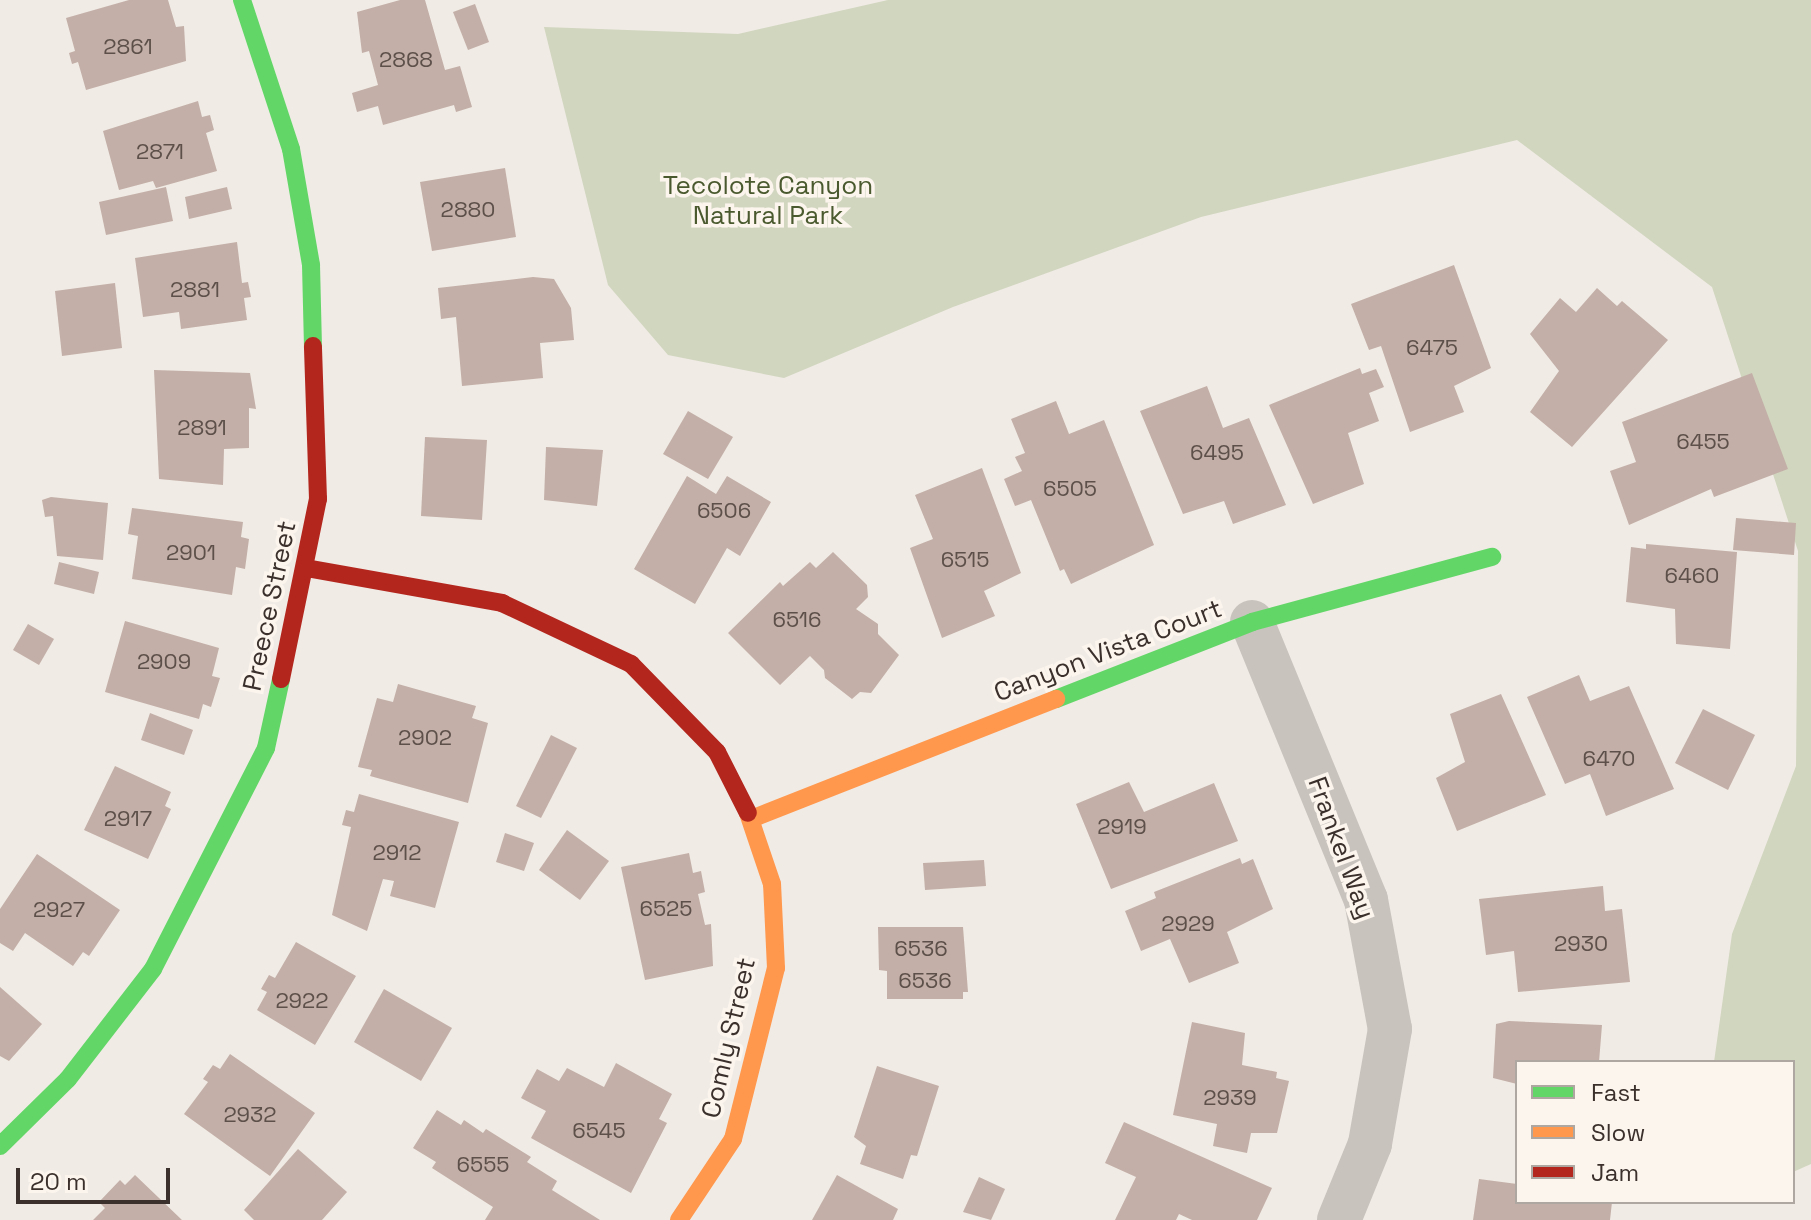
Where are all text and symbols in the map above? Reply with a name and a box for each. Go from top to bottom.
house number: 2861 [103,34,153,60]
house number: 2868 [379,47,433,73]
house number: 2871 [136,139,184,165]
park label: Tecolote Canyon Natural Park [663,170,873,232]
house number: 2880 [441,197,495,223]
house number: 2881 [170,277,220,303]
house number: 6475 [1406,335,1458,361]
house number: 2891 [177,415,227,441]
house number: 6455 [1676,429,1730,455]
house number: 6495 [1190,440,1244,466]
house number: 6505 [1043,476,1097,502]
house number: 6506 [697,498,751,524]
street label: Preece Street [237,518,303,694]
house number: 2901 [166,540,216,566]
house number: 6515 [941,547,989,573]
house number: 6460 [1665,563,1719,589]
street label: Canyon Vista Court [990,593,1226,709]
house number: 6516 [773,607,821,633]
house number: 2909 [137,649,191,675]
house number: 2902 [398,725,452,751]
house number: 6470 [1583,746,1635,772]
street label: Frankel Way [1301,773,1381,923]
house number: 2917 [104,806,152,832]
house number: 2919 [1097,814,1147,840]
house number: 2912 [372,840,422,866]
house number: 6525 [640,896,692,922]
house number: 2927 [33,897,85,923]
house number: 2929 [1161,911,1215,937]
house number: 2930 [1554,931,1608,957]
house number: 6536 [894,936,948,962]
street label: Comly Street [695,955,763,1121]
house number: 6536 [898,968,952,994]
house number: 2922 [275,988,329,1014]
legend [1515,1060,1795,1204]
text: Fast [1591,1077,1641,1108]
house number: 2939 [1203,1085,1257,1111]
house number: 2932 [223,1102,277,1128]
text: Slow [1591,1117,1645,1148]
house number: 6545 [572,1118,626,1144]
scale bar [20,1152,174,1202]
house number: 6555 [457,1152,509,1178]
text: Jam [1591,1157,1639,1188]
text: 20 m [30,1166,87,1197]

